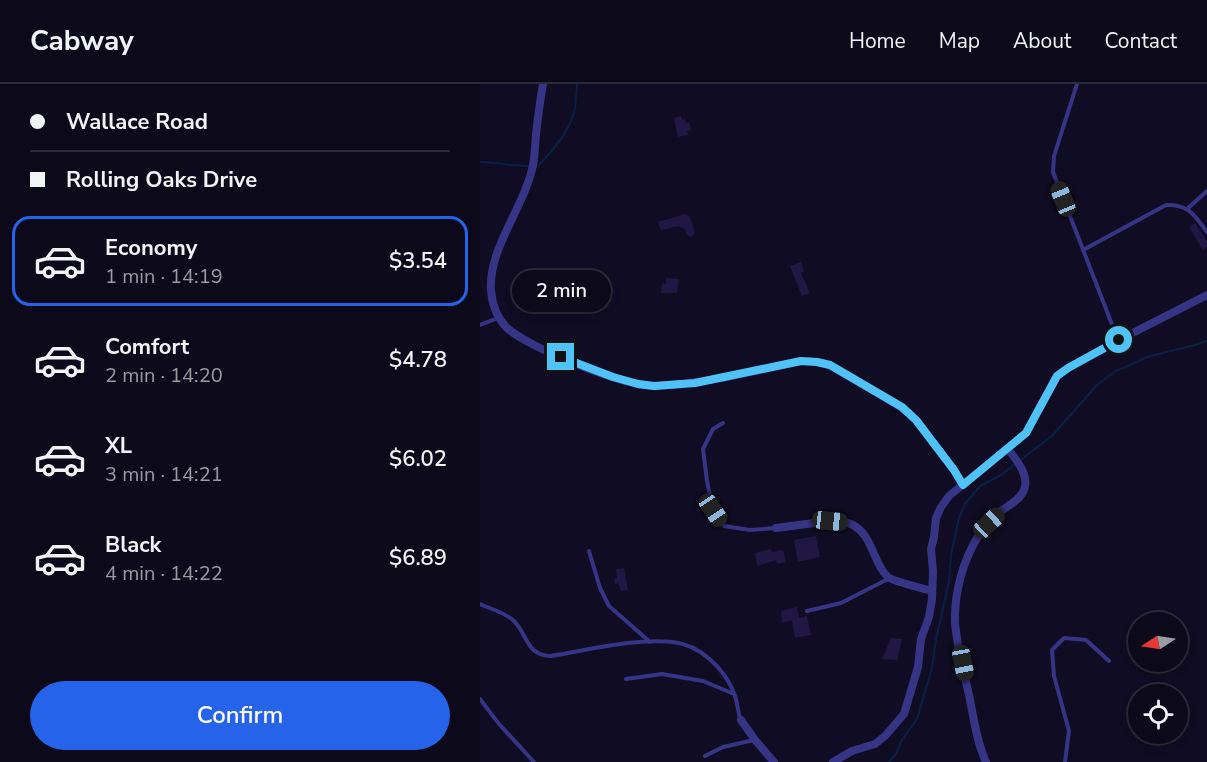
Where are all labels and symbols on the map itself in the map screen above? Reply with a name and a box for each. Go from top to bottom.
car [1048,179,1078,219]
callout: 2 min [512,270,610,312]
route start [1105,326,1132,353]
route end [547,343,574,370]
car [695,490,731,530]
car [970,504,1008,542]
car [811,510,849,532]
north arrow [1128,612,1188,672]
car [951,644,975,682]

